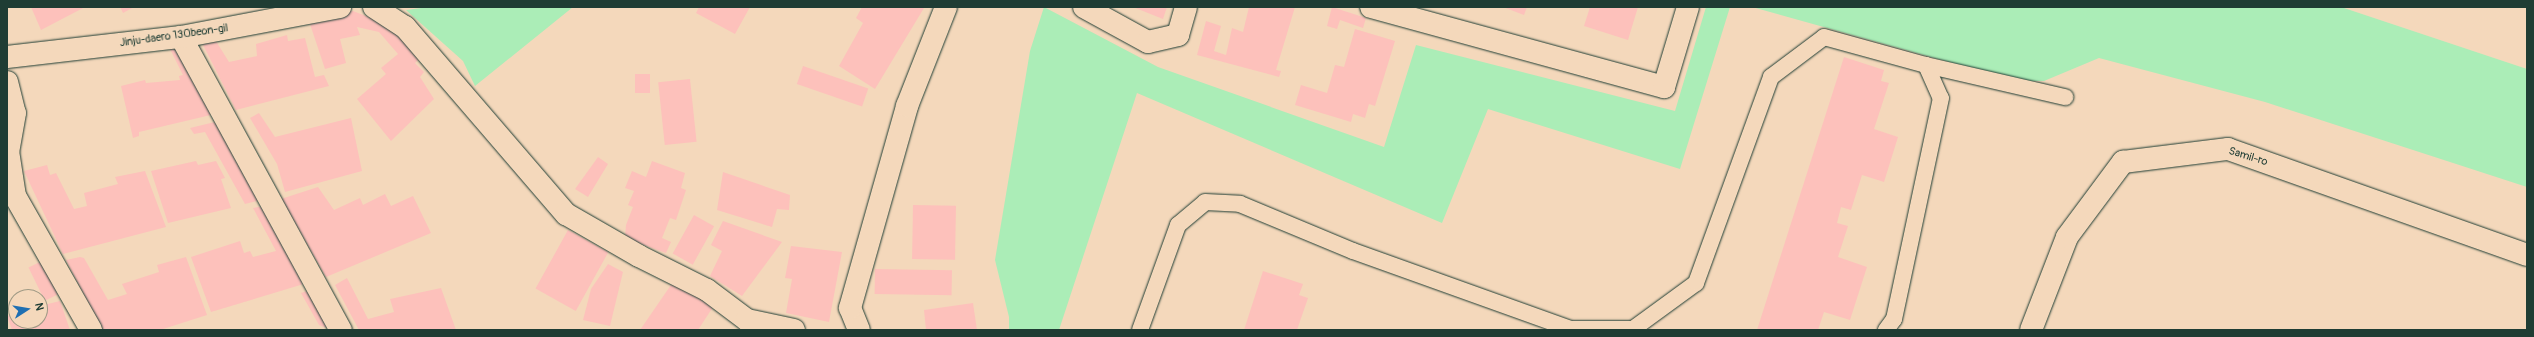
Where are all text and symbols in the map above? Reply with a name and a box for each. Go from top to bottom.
street label: Jinju-daero 130beon-gil [119,22,229,50]
street label: Samil-ro [2227,145,2269,169]
north arrow [8,289,48,329]
text: N [32,302,46,312]

